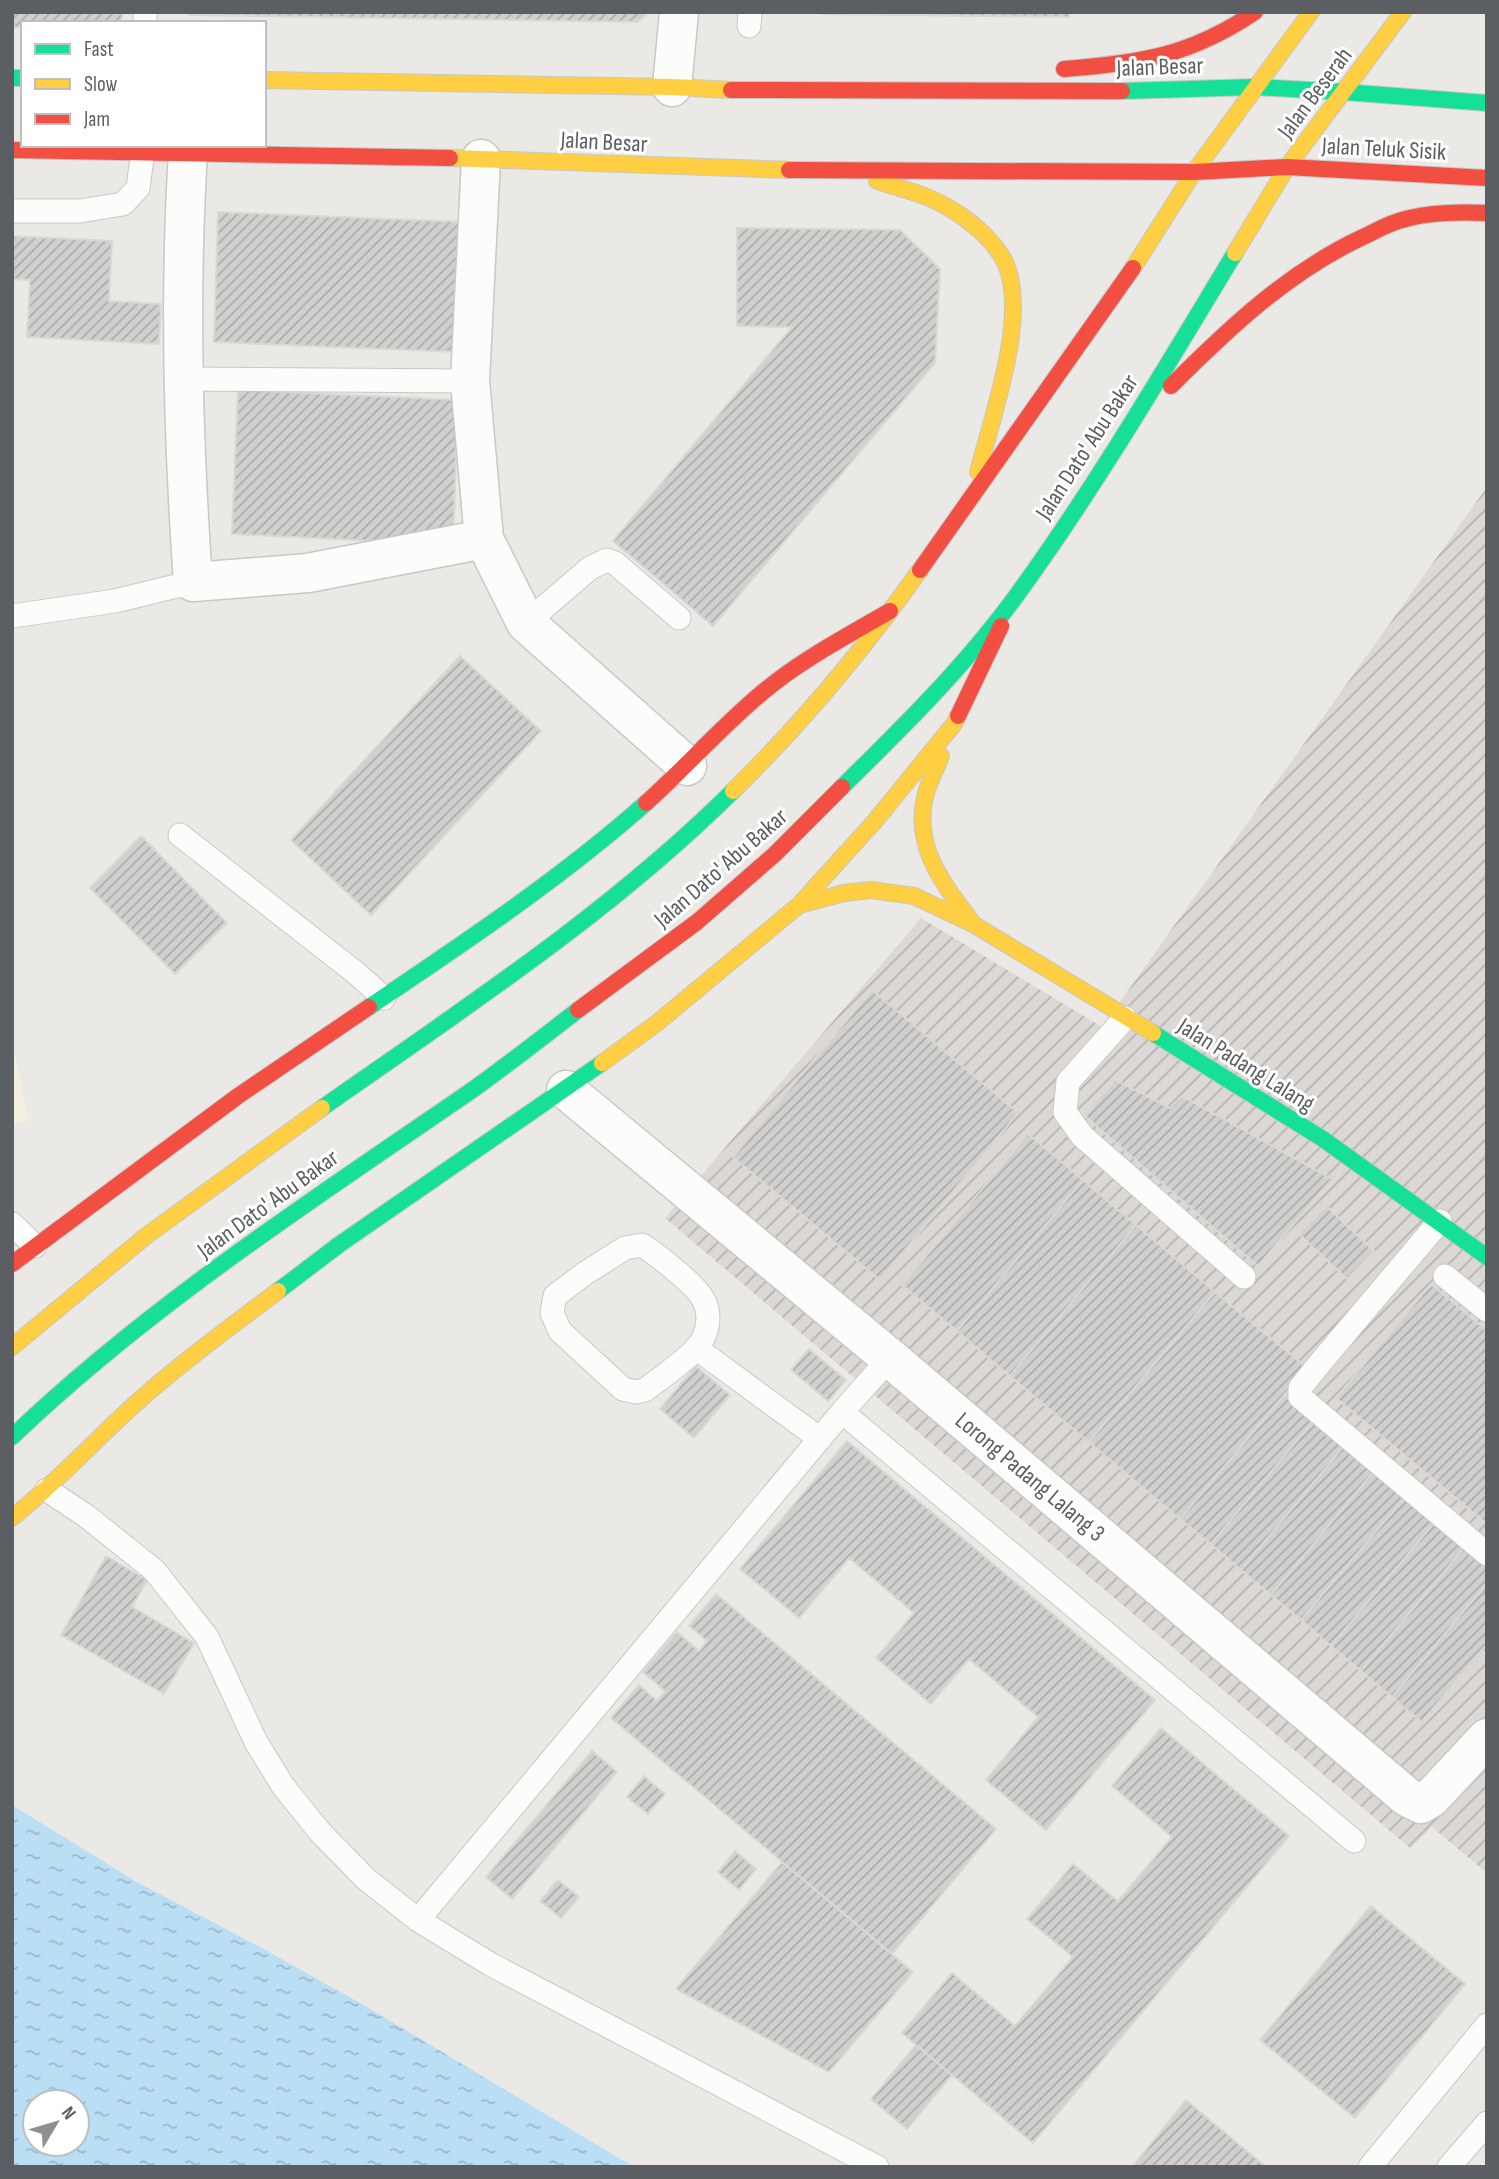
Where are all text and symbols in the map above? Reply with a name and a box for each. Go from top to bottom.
legend [21,21,266,147]
text: Fast [84,37,114,62]
street label: Jalan Beserah [1271,42,1359,145]
street label: Jalan Besar [1115,51,1204,83]
text: Slow [84,72,118,97]
text: Jam [83,107,110,132]
street label: Jalan Besar [559,125,648,159]
street label: Jalan Teluk Sisik [1320,131,1447,167]
street label: Jalan Dato' Abu Bakar [1029,369,1145,526]
street label: Jalan Dato' Abu Bakar [648,802,794,934]
street label: Jalan Padang Lalang [1171,1011,1320,1119]
street label: Jalan Dato' Abu Bakar [191,1143,344,1265]
street label: Lorong Padang Lalang 3 [949,1406,1111,1548]
north arrow [21,2088,91,2158]
text: N [56,2102,80,2125]

